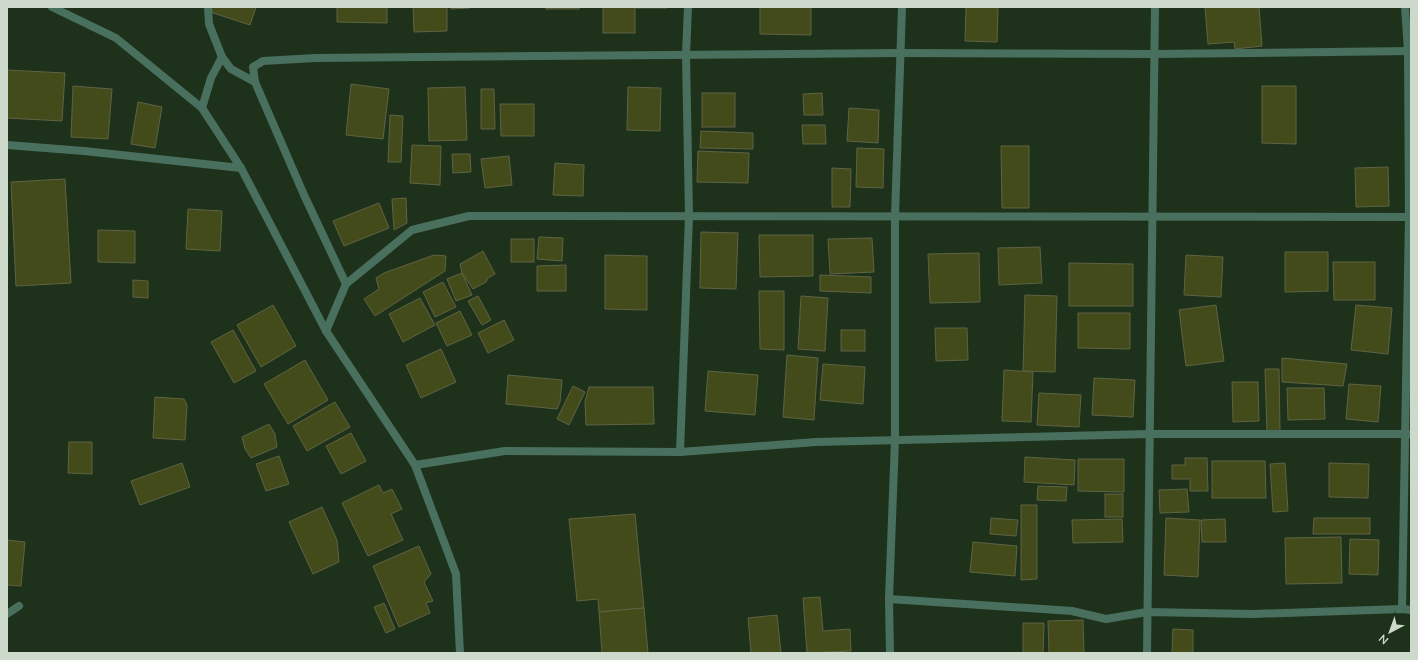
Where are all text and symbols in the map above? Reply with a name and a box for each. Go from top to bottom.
north arrow [1370,612,1410,652]
text: N [1376,632,1391,648]

